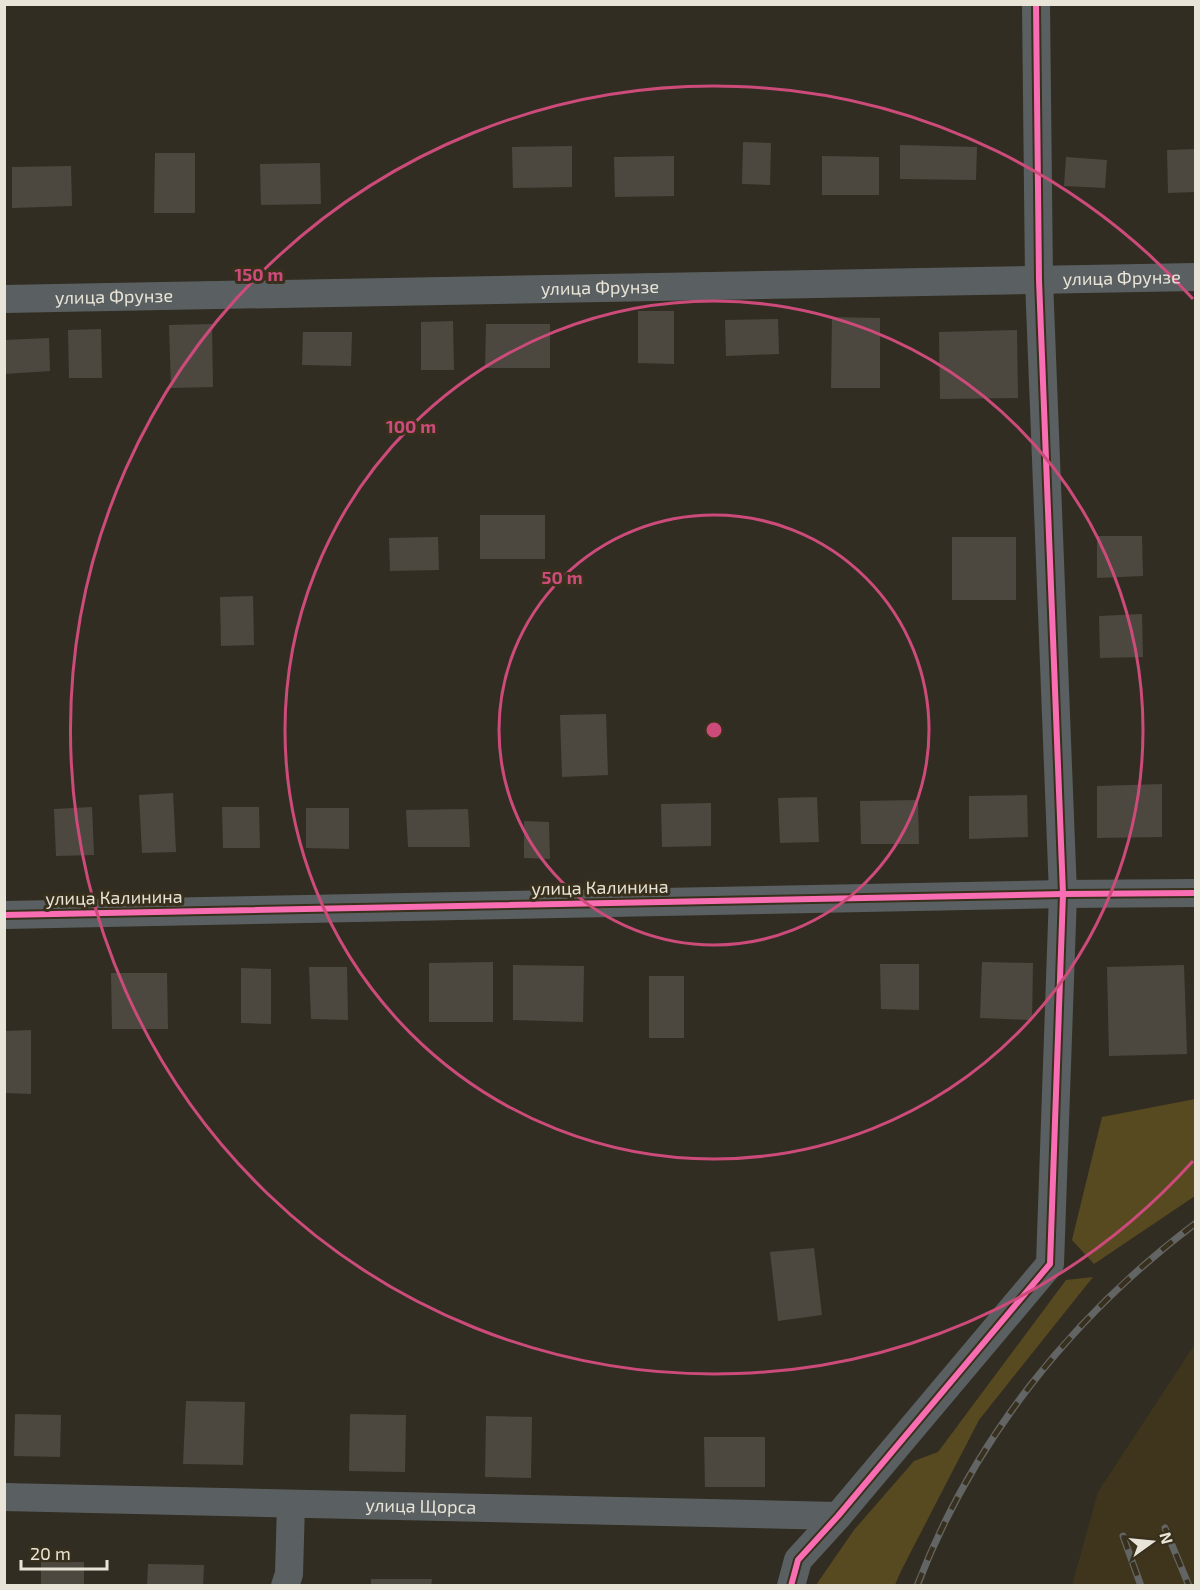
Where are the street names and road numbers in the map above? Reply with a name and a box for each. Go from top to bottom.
street label: улица Фрунзе [1062,265,1181,289]
street label: улица Фрунзе [541,275,659,299]
street label: улица Фрунзе [55,284,173,308]
street label: улица Калинина [531,875,669,899]
street label: улица Калинина [45,885,183,909]
street label: улица Щорса [365,1493,477,1518]

